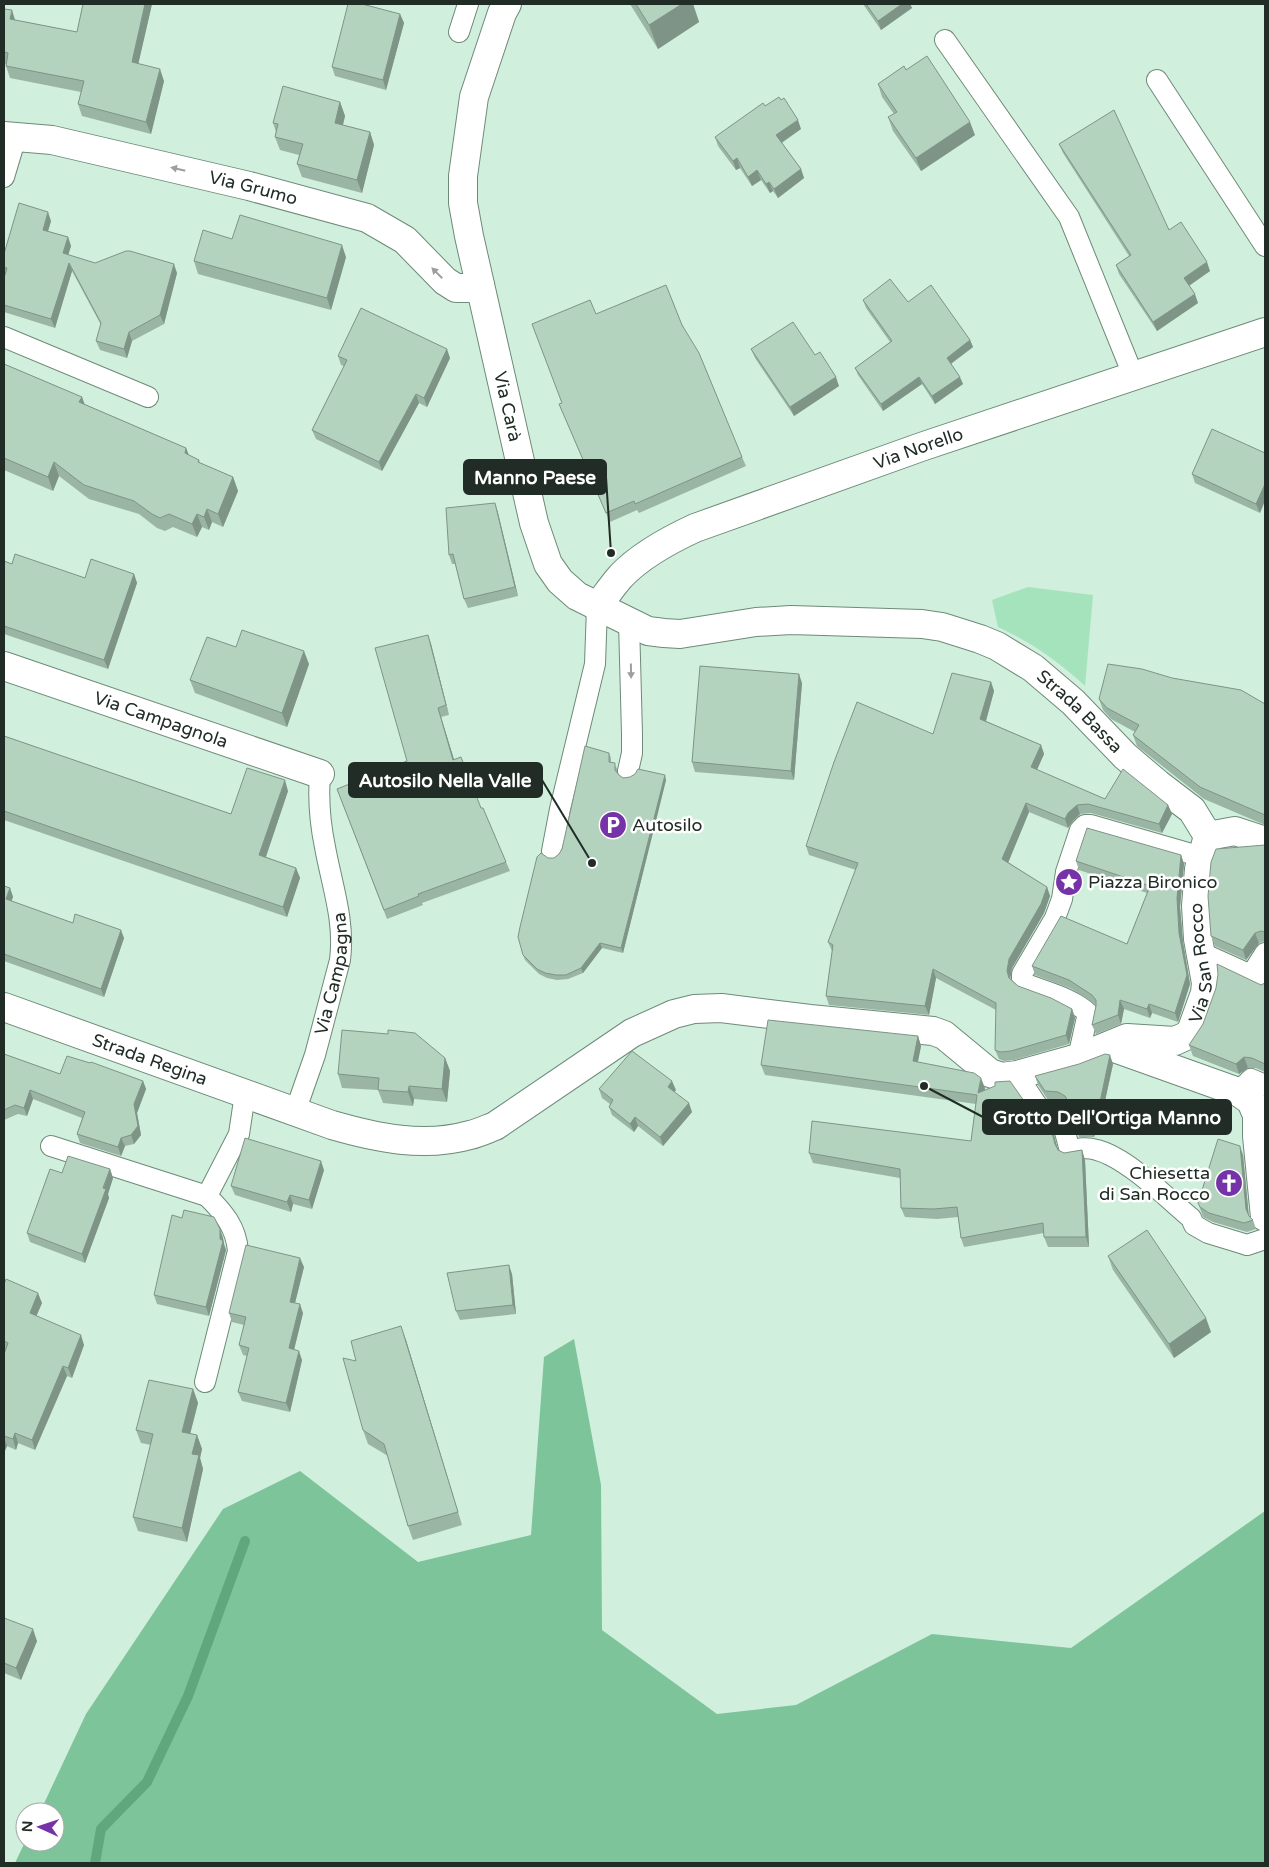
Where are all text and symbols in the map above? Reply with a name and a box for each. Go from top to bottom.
one-way arrow [170,165,185,173]
street label: Via Grumo [207,166,300,210]
one-way arrow [431,267,443,279]
street label: Via Carà [489,369,526,444]
street label: Via Norello [870,423,966,474]
callout: Manno Paese [464,460,606,494]
text: Manno Paese [474,467,596,489]
one-way arrow [627,663,635,679]
street label: Strada Bassa [1032,665,1127,758]
street label: Via Campagnola [91,687,231,753]
callout: Autosilo Nella Valle [349,763,542,797]
text: Autosilo Nella Valle [358,770,532,792]
parking icon: Autosilo [598,810,628,840]
place label: Autosilo [632,814,702,836]
place icon: Piazza Bironico [1054,867,1084,897]
place label: Piazza Bironico [1088,871,1218,893]
street label: Via San Rocco [1184,902,1217,1026]
street label: Via Campagna [310,911,352,1037]
street label: Strada Regina [89,1029,210,1090]
callout: Grotto Dell'Ortiga Manno [983,1100,1231,1134]
text: Grotto Dell'Ortiga Manno [993,1107,1221,1130]
place label: Chiesetta di San Rocco [1099,1162,1210,1205]
church icon: Chiesetta di San Rocco [1214,1168,1244,1198]
north arrow [15,1802,65,1852]
text: N [19,1820,36,1832]

